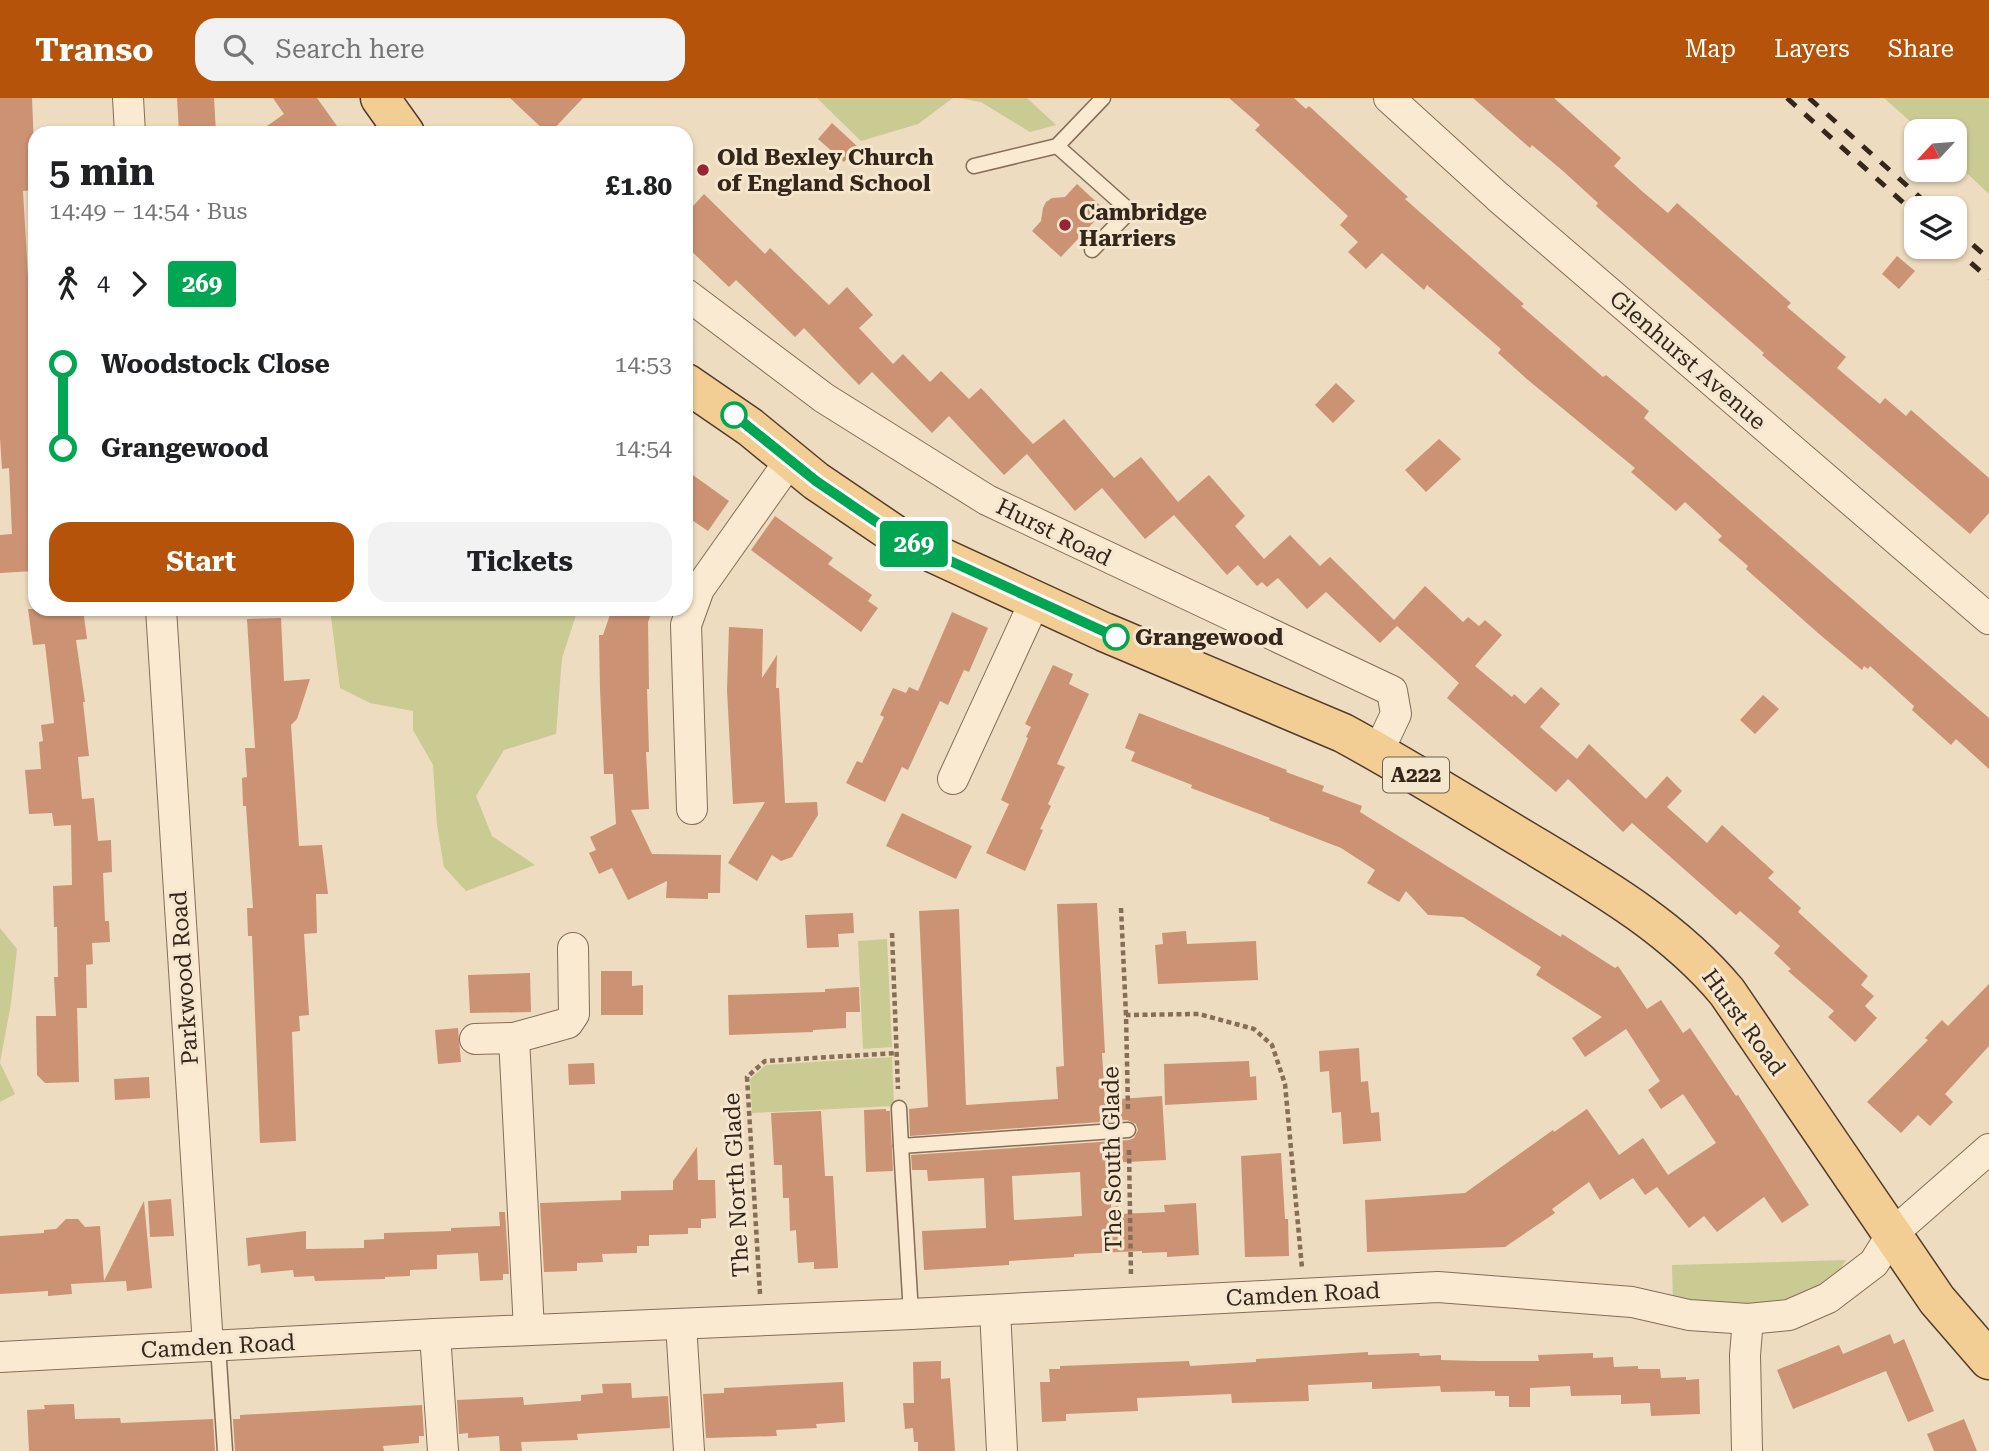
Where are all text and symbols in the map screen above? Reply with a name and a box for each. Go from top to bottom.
search box [195,18,685,81]
text: Transo [35,30,153,69]
icon: search [219,30,257,68]
text: Search here [275,34,424,64]
text: Map [1685,35,1736,63]
text: Layers [1774,35,1850,63]
text: Share [1888,35,1954,63]
north arrow [1904,119,1967,182]
map controls [1904,119,1967,259]
place label: Old Bexley Church of England School [717,144,934,197]
text: 5 min [49,150,155,194]
marker: Old Bexley Church of England School [695,162,711,178]
text: £1.80 [606,171,672,201]
button: layers [1904,196,1967,259]
text: 14:49 – 14:54 · Bus [49,198,247,225]
place label: Cambridge Harriers [1079,199,1207,252]
marker: Cambridge Harriers [1057,217,1073,233]
icon: walk [49,265,87,303]
icon: forward [120,265,158,303]
text: 4 [97,270,110,297]
text: 269 [182,270,222,298]
street label: Glenhurst Avenue [1604,285,1771,436]
text: Woodstock Close [101,349,330,379]
text: 14:53 [615,351,672,378]
unlabelled marker [721,402,747,428]
text: Grangewood [101,433,269,463]
text: 14:54 [615,435,672,462]
street label: Hurst Road [992,493,1116,572]
line badge: 269 [874,521,954,567]
button: Start [49,522,354,602]
button: Tickets [368,522,672,602]
text: 269 [894,530,934,558]
marker: Grangewood [1103,624,1129,650]
place label: Grangewood [1135,624,1283,651]
road number: A222 [1383,758,1449,792]
street label: Parkwood Road [165,890,204,1066]
street label: Hurst Road [1696,964,1791,1081]
street label: The South Glade [1097,1066,1128,1252]
street label: The North Glade [718,1092,755,1278]
street label: Camden Road [1225,1277,1381,1312]
street label: Camden Road [140,1329,296,1364]

